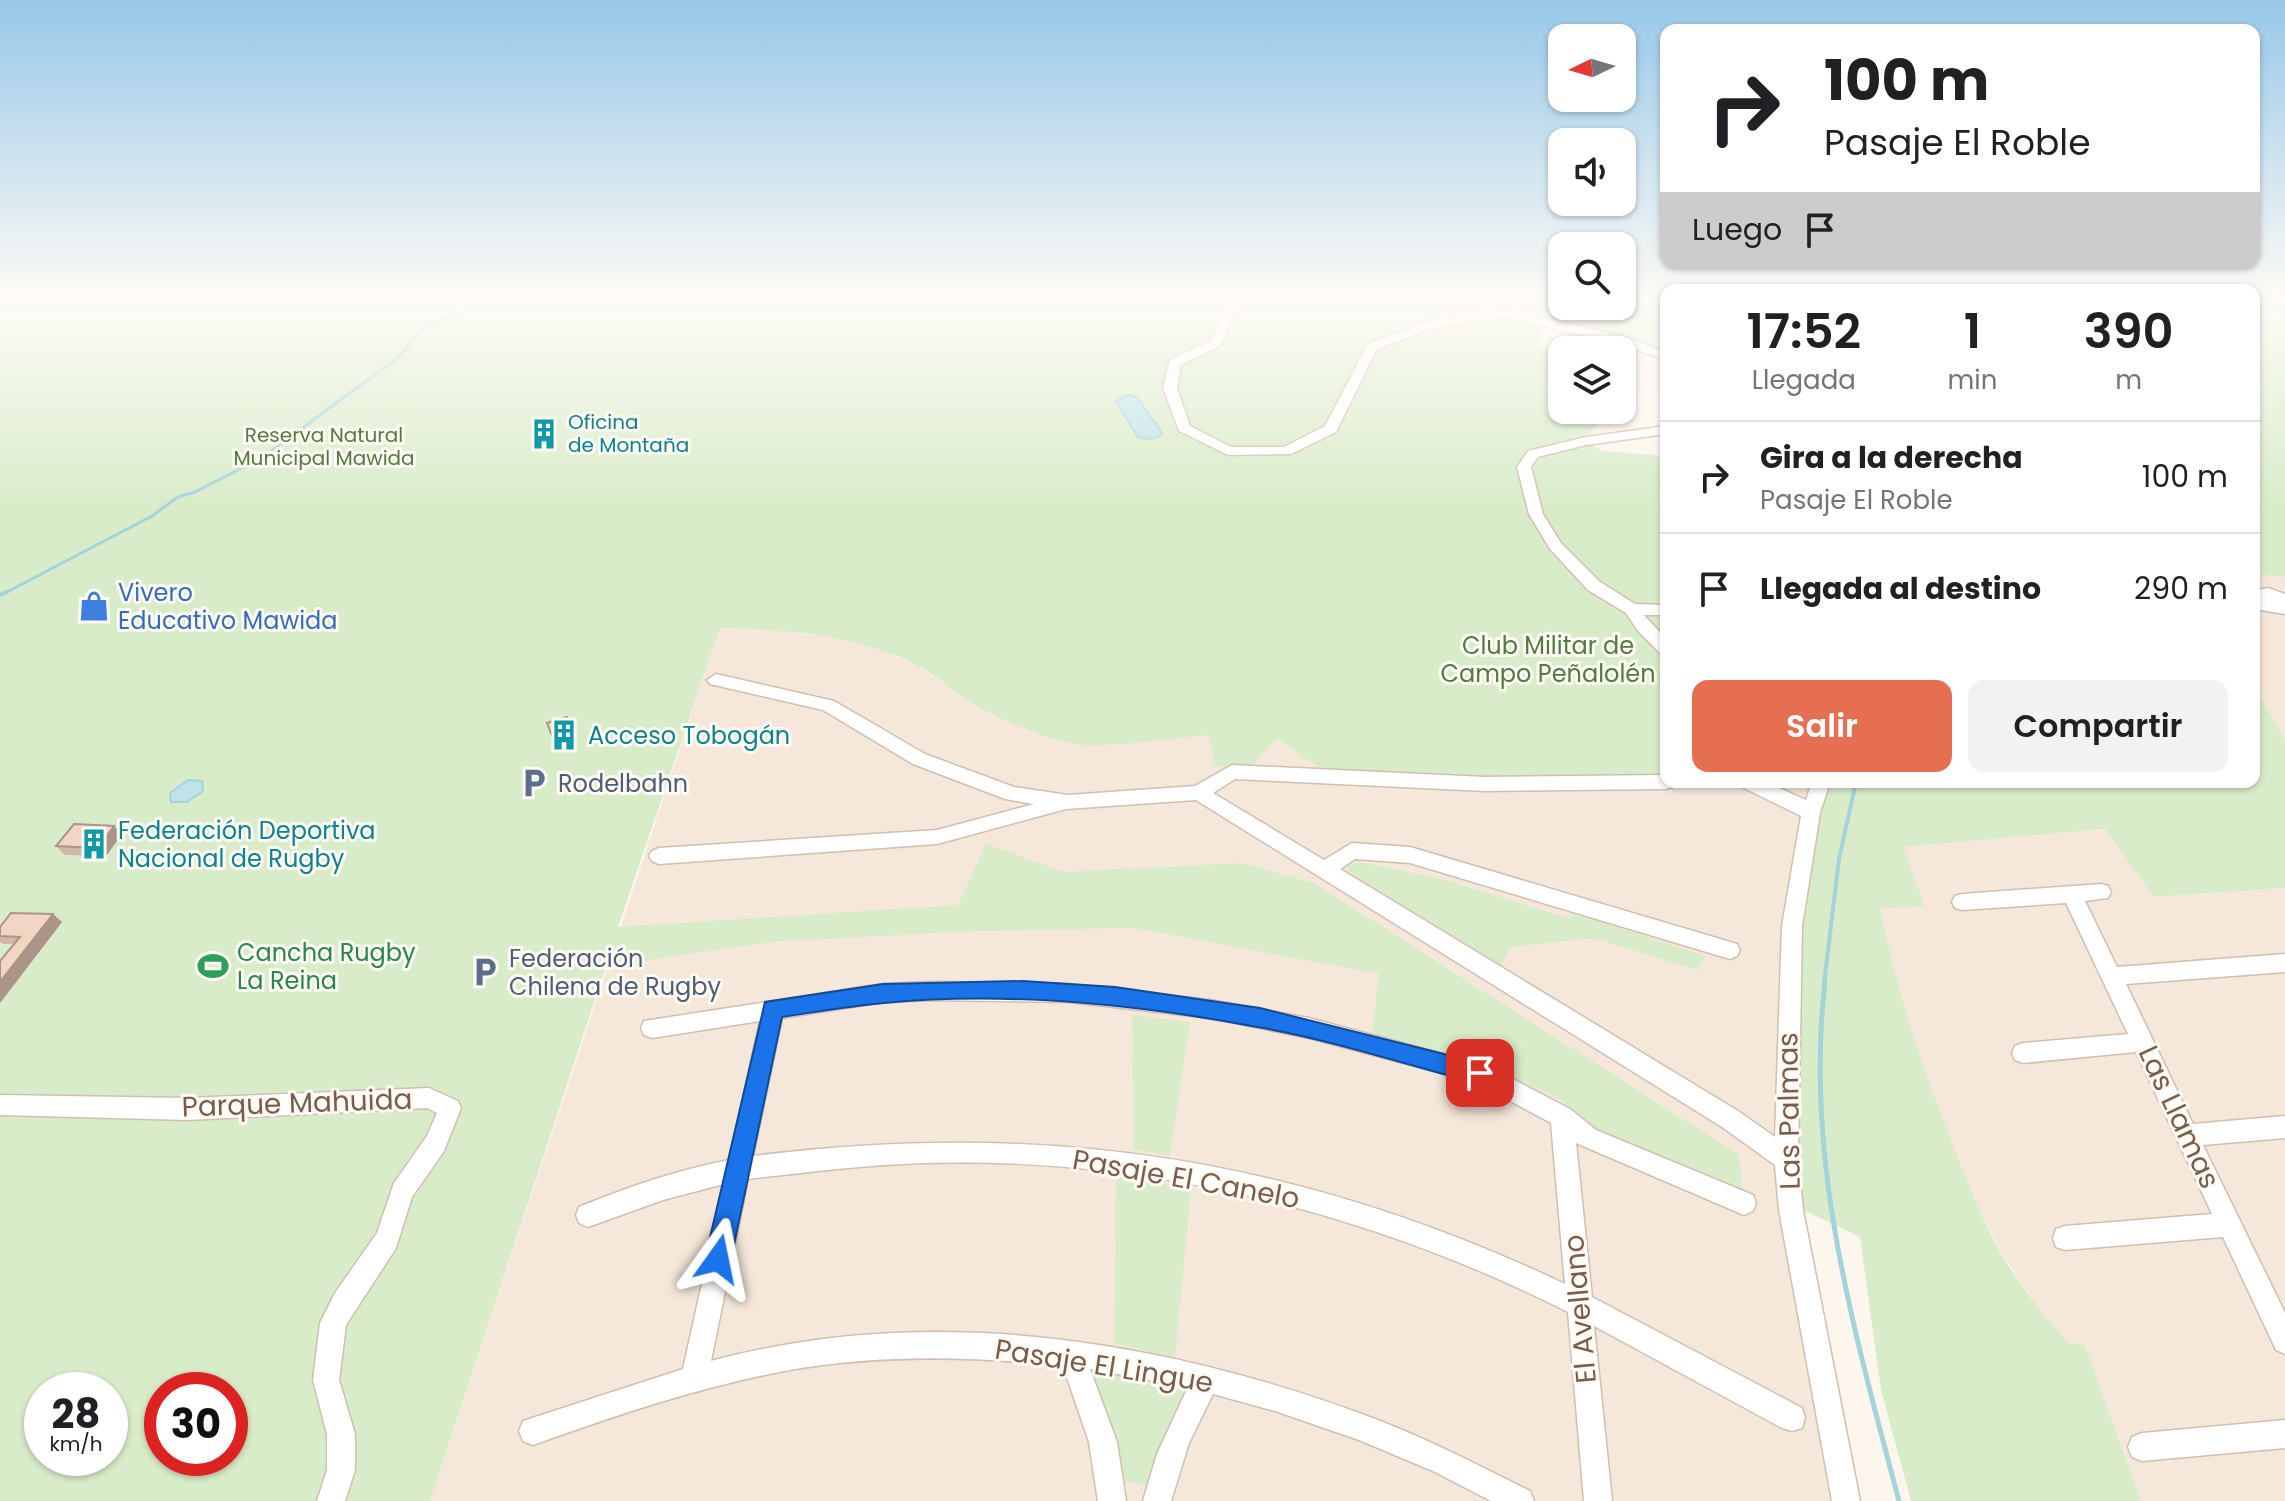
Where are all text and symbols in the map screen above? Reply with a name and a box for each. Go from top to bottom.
north arrow [1548,24,1636,112]
map controls [1548,24,1636,424]
text: 100 m [1824,41,1989,120]
icon: right [1692,56,1796,160]
text: Pasaje El Roble [1824,117,2091,168]
button: sound [1548,128,1636,216]
text: Luego [1692,208,1782,251]
icon: arrive [1798,208,1842,252]
button: search [1548,232,1636,320]
text: 17:52 [1746,298,1861,365]
text: 1 [1964,298,1981,365]
text: 390 [2084,298,2174,365]
button: layers [1548,336,1636,424]
text: Llegada [1752,362,1856,398]
text: min [1948,362,1997,398]
text: m [2115,362,2142,398]
place label: Oficina de Montaña [568,408,689,459]
building icon: Oficina de Montaña [527,417,561,451]
park label: Reserva Natural Municipal Mawida [233,421,415,472]
text: Gira a la derecha [1760,436,2023,479]
icon: right [1692,455,1736,499]
text: 100 m [2142,455,2228,498]
text: Pasaje El Roble [1760,482,1953,518]
icon: arrive [1692,567,1736,611]
text: Llegada al destino [1760,567,2041,610]
text: 290 m [2134,567,2228,610]
place label: Vivero Educativo Mawida [118,576,337,637]
shop icon: Vivero Educativo Mawida [77,589,111,623]
park label: Club Militar de Campo Peñalolén [1440,629,1656,690]
button: Salir [1692,680,1952,772]
button: Compartir [1968,680,2228,772]
building icon: Acceso Tobogán [547,718,581,752]
place label: Acceso Tobogán [588,719,790,752]
parking icon: Rodelbahn [517,766,551,800]
place label: Rodelbahn [558,767,688,800]
place label: Federación Deportiva Nacional de Rugby [118,814,376,875]
building icon: Federación Deportiva Nacional de Rugby [77,827,111,861]
place label: Cancha Rugby La Reina [237,936,416,997]
place label: Federación Chilena de Rugby [509,942,721,1003]
sports icon: Cancha Rugby La Reina [196,949,230,983]
parking icon: Federación Chilena de Rugby [468,955,502,989]
street label: Las Palmas [1768,1032,1810,1190]
pin [1446,1039,1514,1107]
street label: Las Llamas [2129,1039,2229,1195]
icon: arrive [1458,1051,1502,1095]
street label: Parque Mahuida [181,1079,413,1127]
street label: Pasaje El Canelo [1069,1140,1303,1218]
position arrow [676,1217,760,1301]
street label: El Avellano [1554,1233,1606,1385]
street label: Pasaje El Lingue [992,1330,1216,1402]
speed limit sign: 30 [144,1372,248,1476]
text: 28 [52,1386,100,1442]
text: km/h [49,1430,103,1458]

